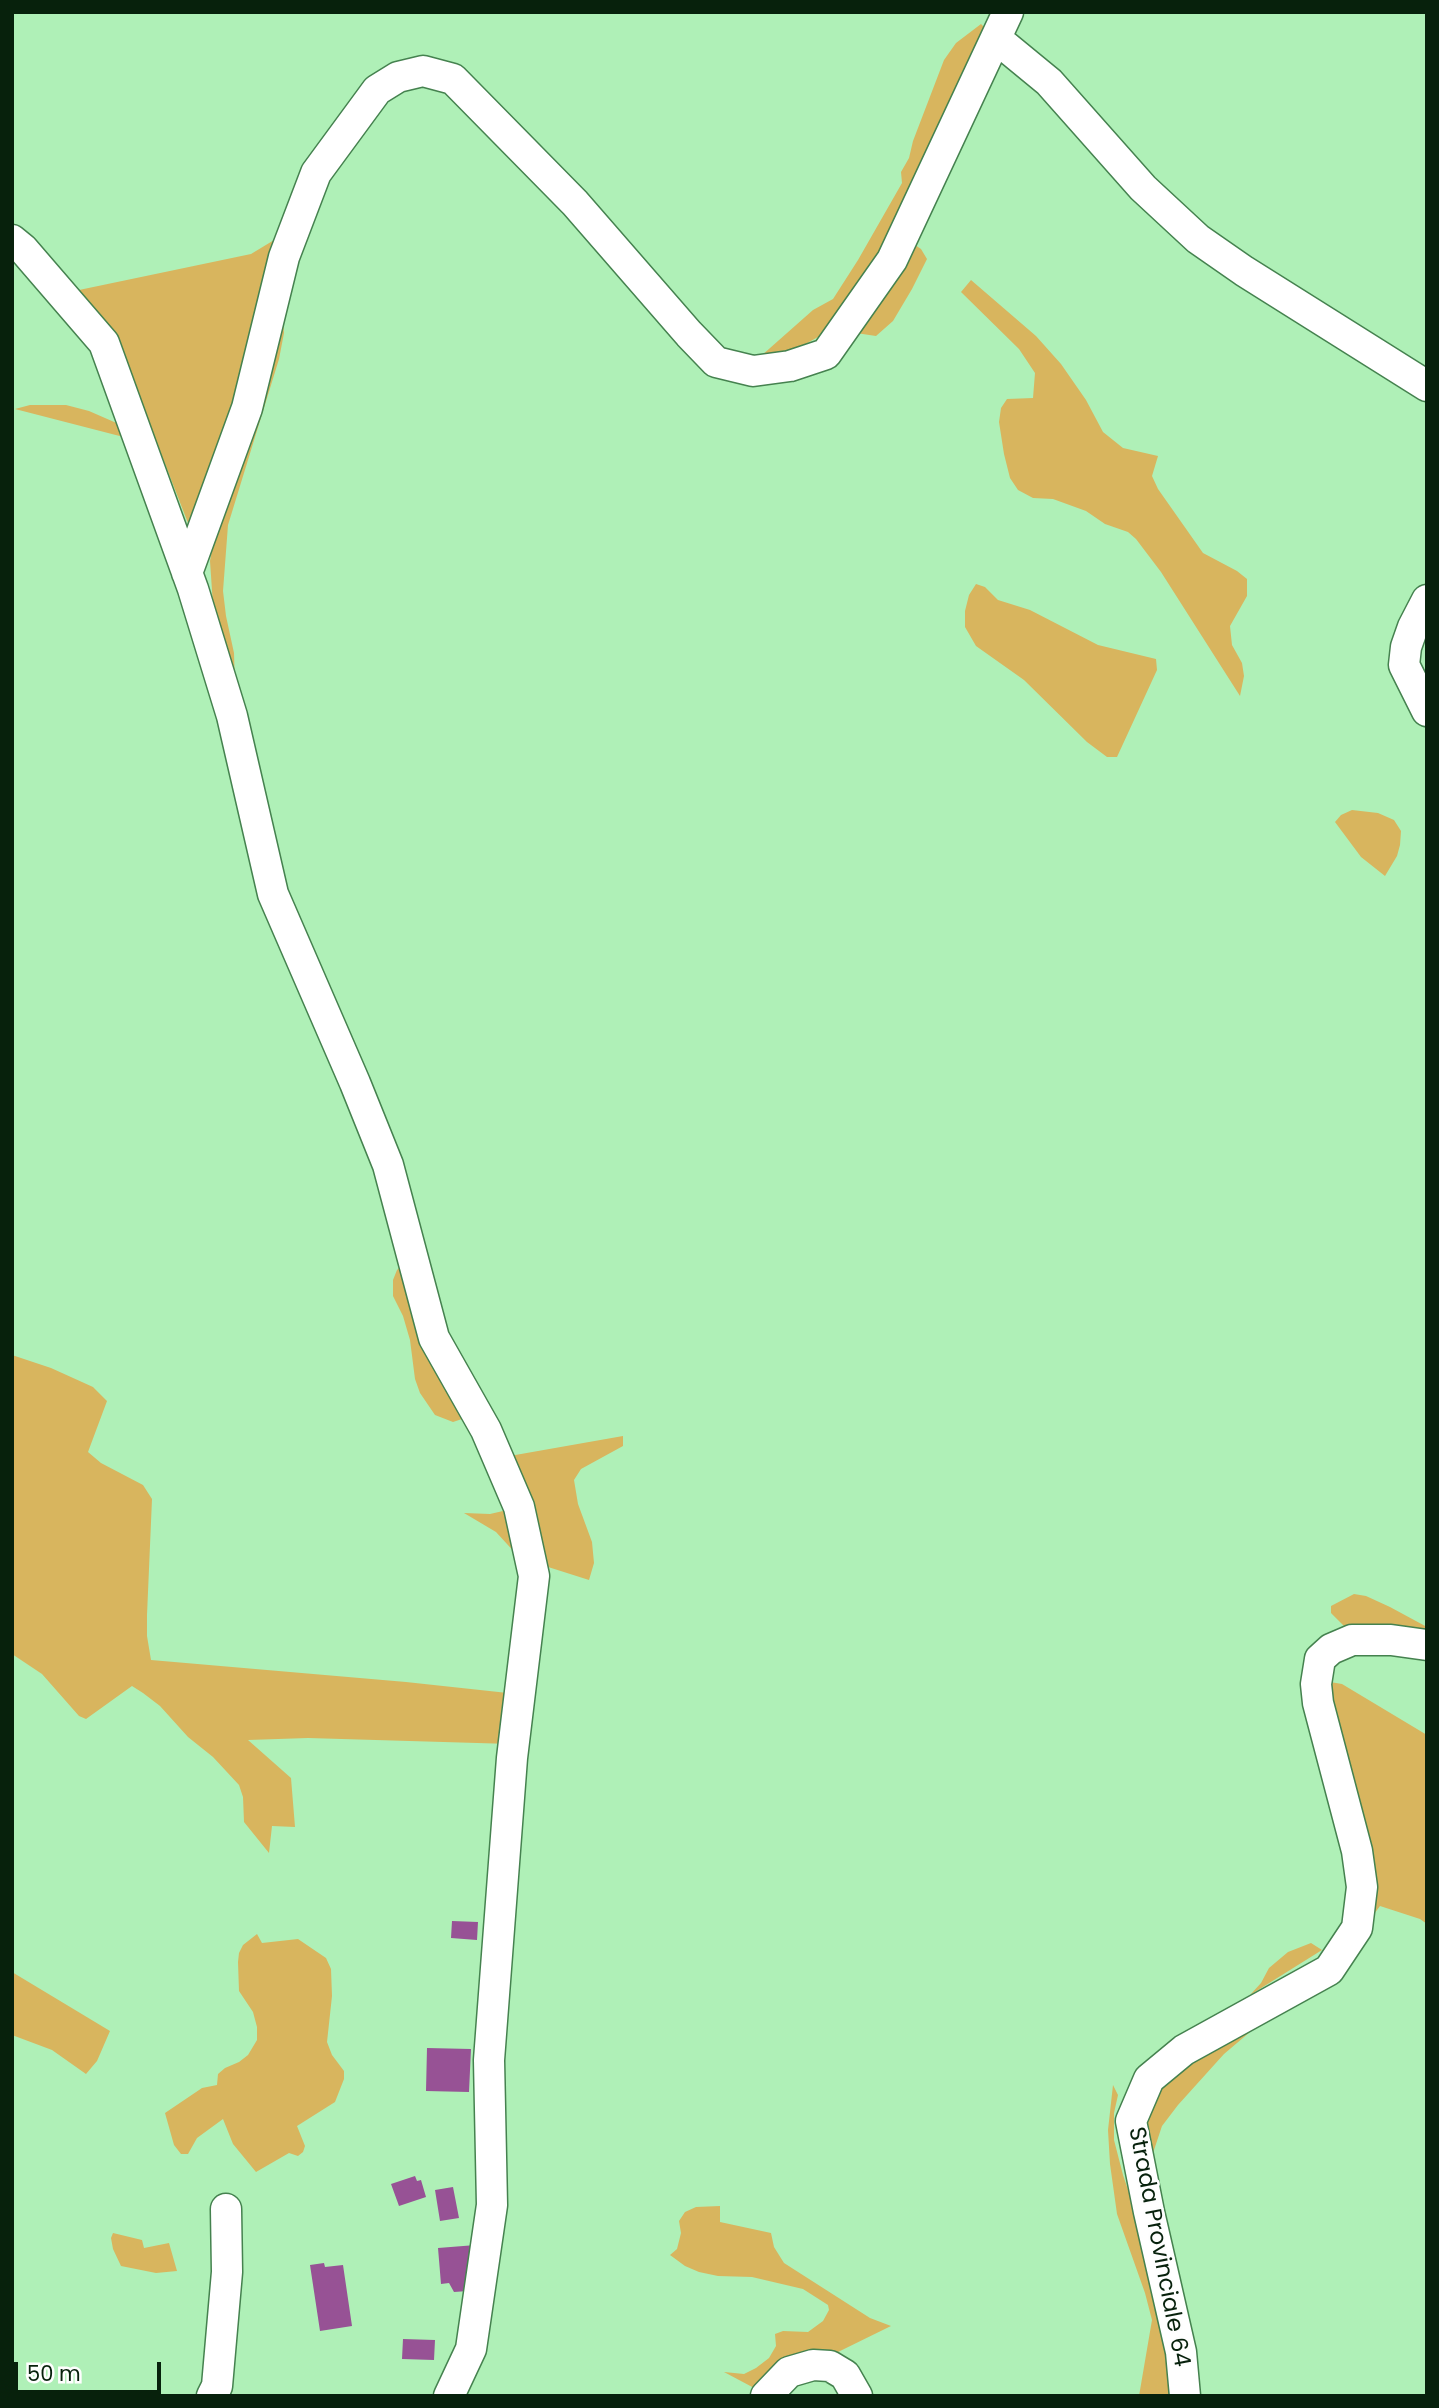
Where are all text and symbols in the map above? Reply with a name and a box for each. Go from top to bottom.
street label: Strada Provinciale 64 [1121,2125,1195,2369]
scale bar [18,2348,164,2392]
text: 50 m [27,2359,81,2388]

